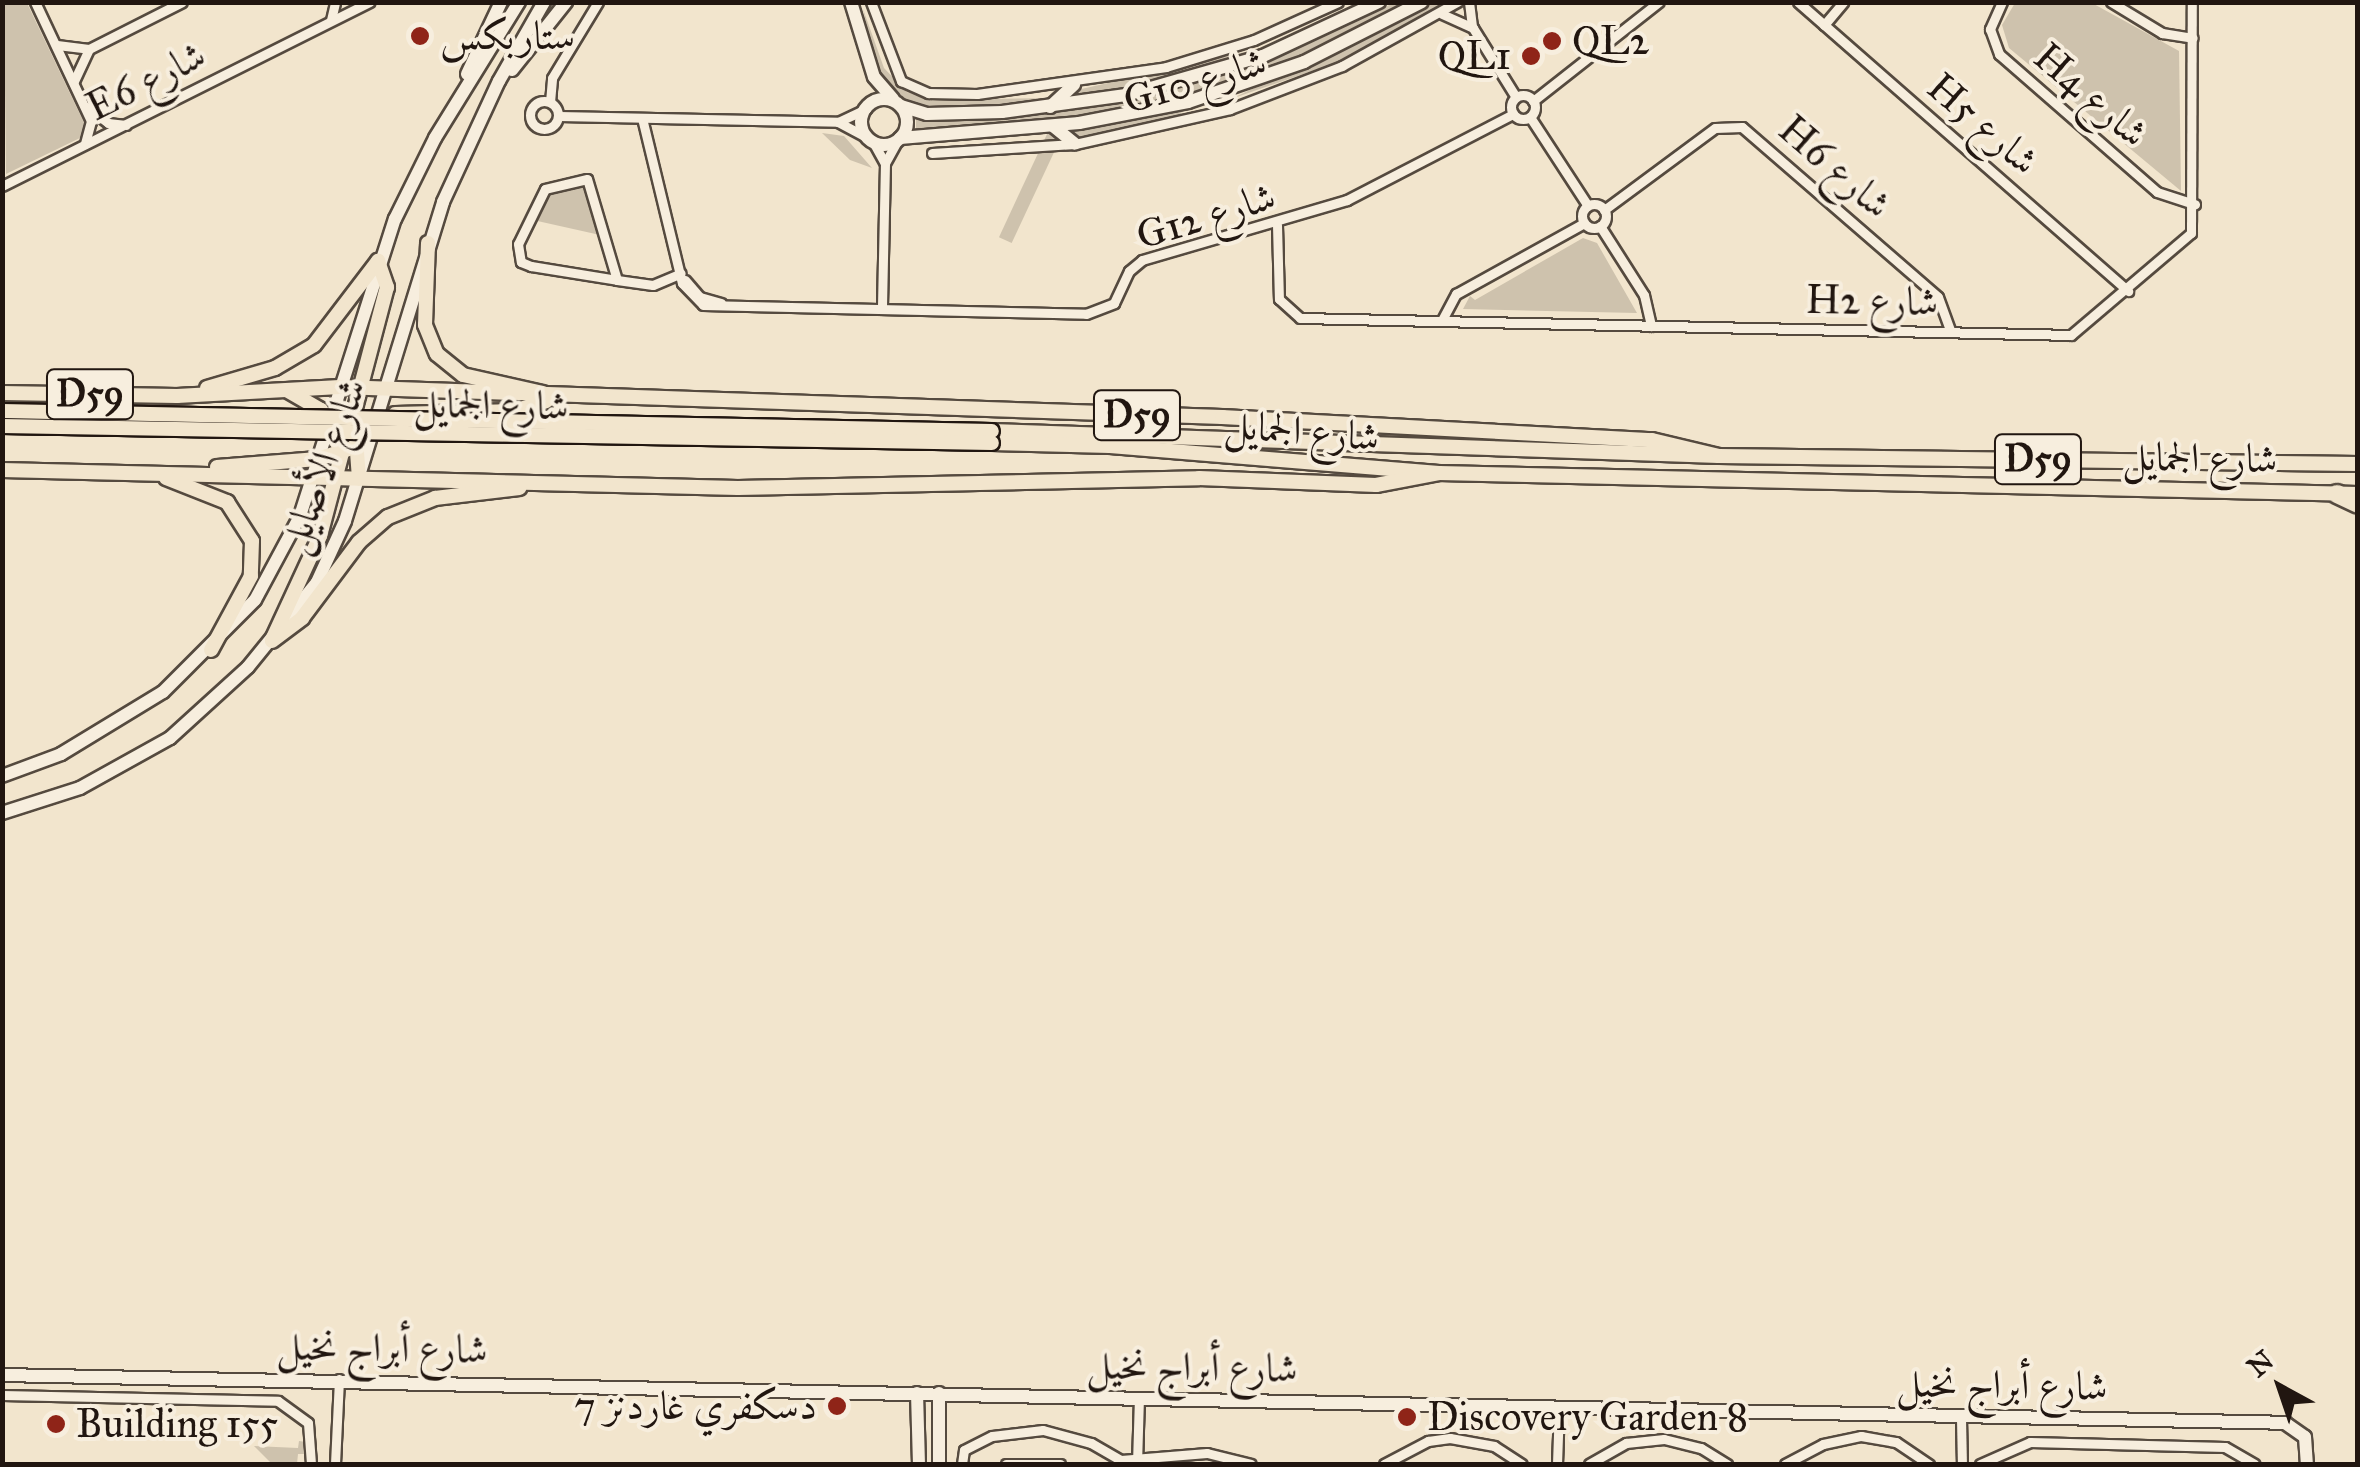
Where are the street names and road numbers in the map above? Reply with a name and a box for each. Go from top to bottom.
street label: E6 شارع [78,31,214,131]
street label: H4 شارع [2024,33,2158,157]
street label: G10 شارع [1118,38,1272,124]
street label: H5 شارع [1918,63,2048,185]
street label: H6 شارع [1769,105,1901,229]
street label: G12 شارع [1131,172,1281,260]
street label: H2 شارع [1805,276,1939,326]
road number: D59 [45,361,135,427]
street label: شارع الأصايل [269,372,377,560]
street label: شارع الجمايل [413,380,569,430]
road number: D59 [1092,382,1182,448]
street label: شارع الجمايل [1223,400,1381,462]
road number: D59 [1993,426,2083,492]
street label: شارع الجمايل [2122,433,2278,483]
street label: شارع أبراج نخيل [276,1322,488,1374]
street label: شارع أبراج نخيل [1086,1341,1298,1393]
street label: شارع أبراج نخيل [1896,1359,2108,1411]

